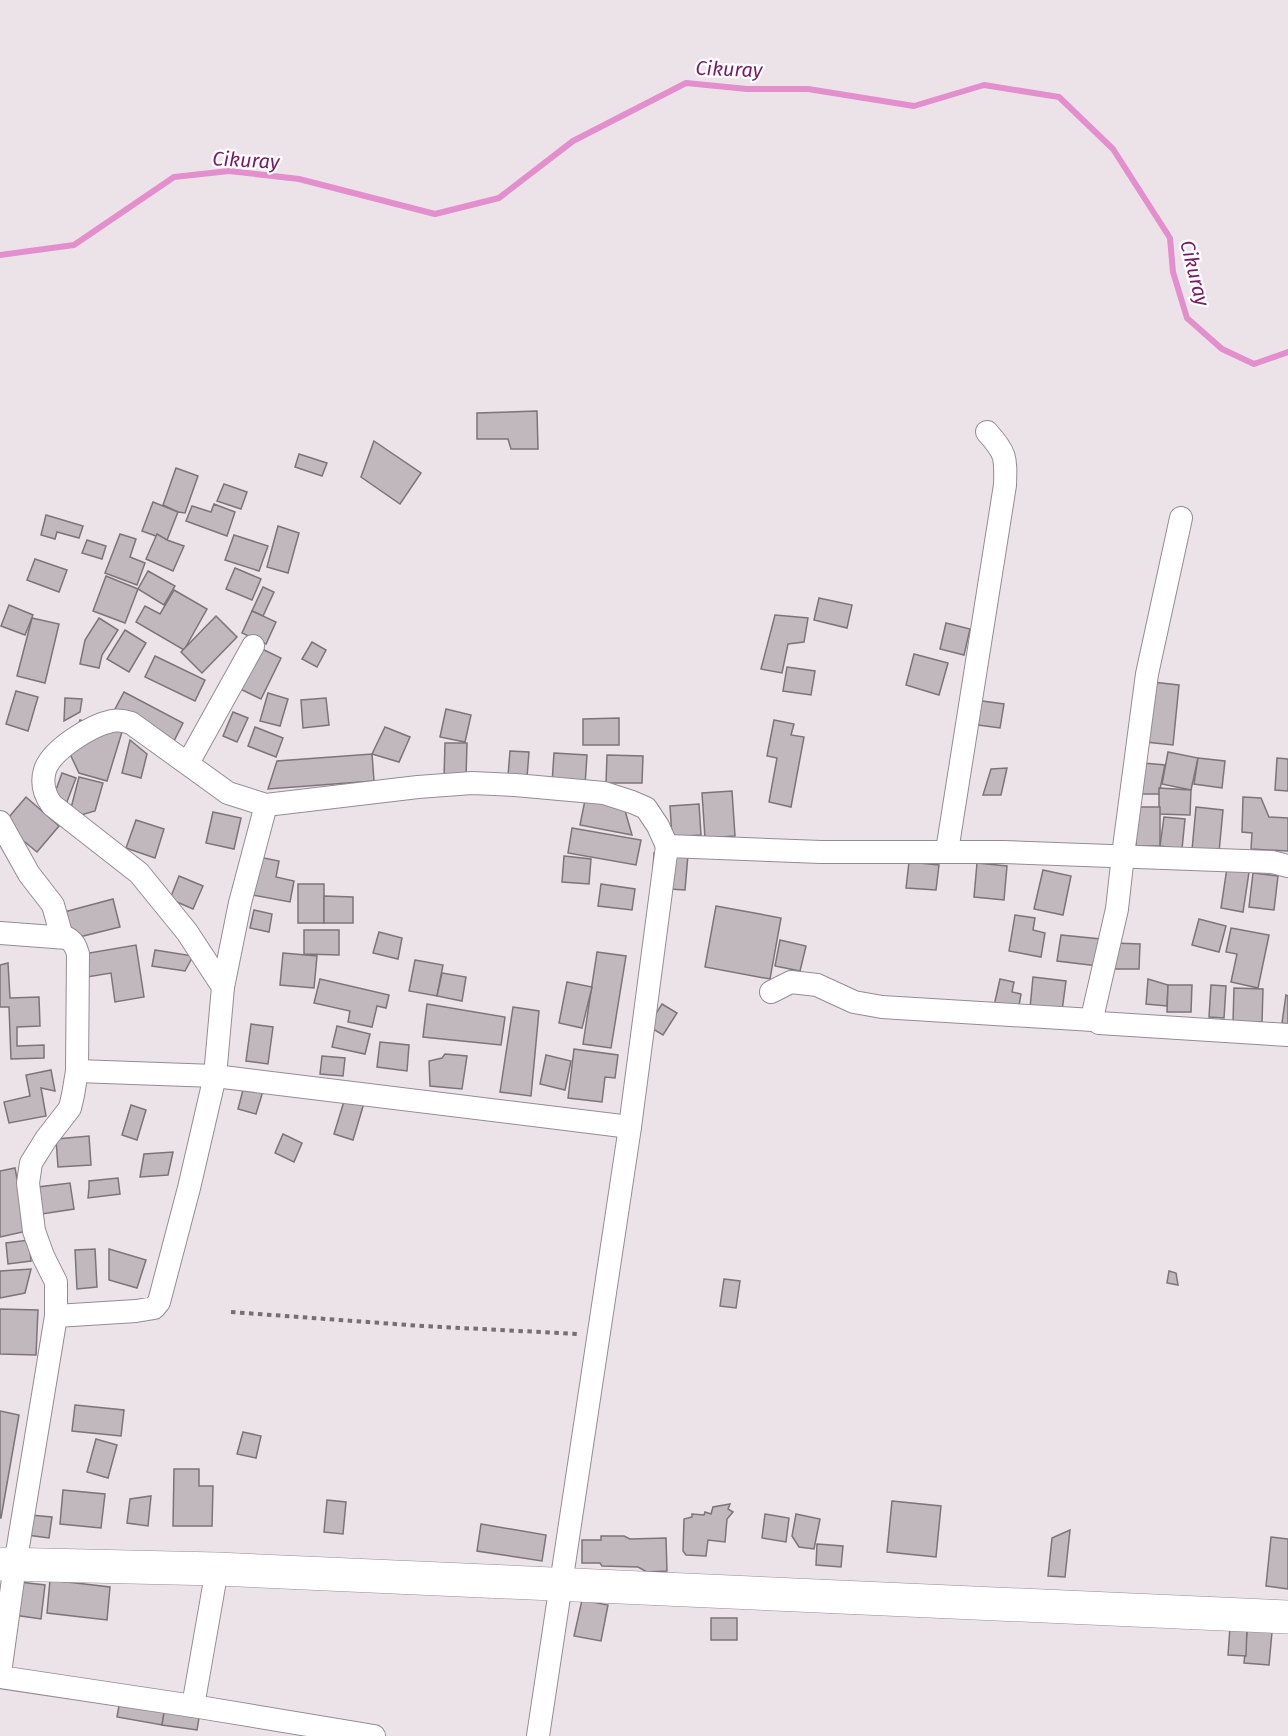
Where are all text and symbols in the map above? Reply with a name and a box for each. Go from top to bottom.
water label: Cikuray [695,56,764,82]
water label: Cikuray [212,146,281,174]
water label: Cikuray [1175,238,1215,310]

